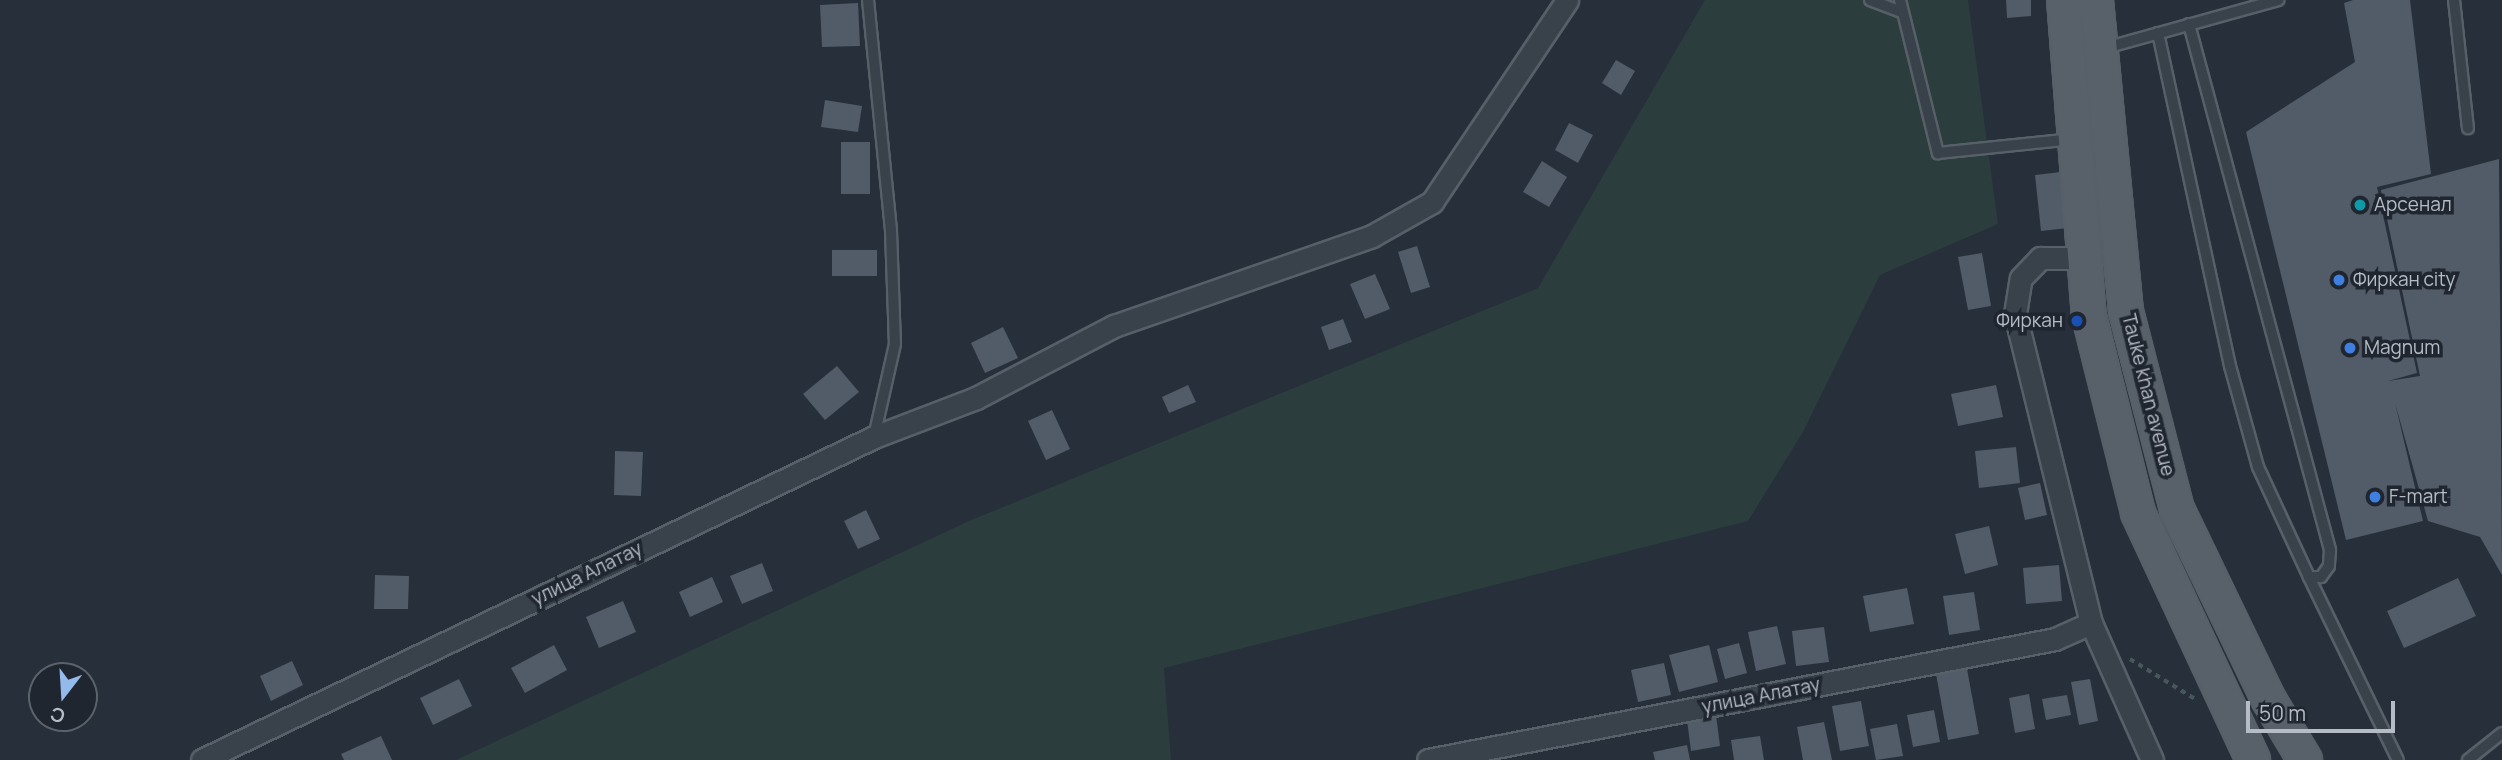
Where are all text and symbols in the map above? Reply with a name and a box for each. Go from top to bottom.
place label: Арсенал [2374,194,2452,216]
marker: Арсенал [2352,197,2368,213]
place label: Фиркан city [2353,269,2456,291]
marker: Фиркан city [2331,272,2347,288]
place label: Фиркан [1996,310,2063,332]
street label: Tauke khan avenue [2117,312,2179,478]
marker: Фиркан [2069,313,2085,329]
place label: Magnum [2364,337,2440,359]
marker: Magnum [2342,340,2358,356]
place label: F-mart [2389,486,2448,508]
marker: F-mart [2367,489,2383,505]
street label: улица Алатау [528,537,646,611]
north arrow [28,662,98,732]
street label: улица Алатау [1700,673,1822,719]
scale bar [2250,686,2399,730]
text: 50 m [2259,699,2306,727]
text: С [47,701,68,730]

